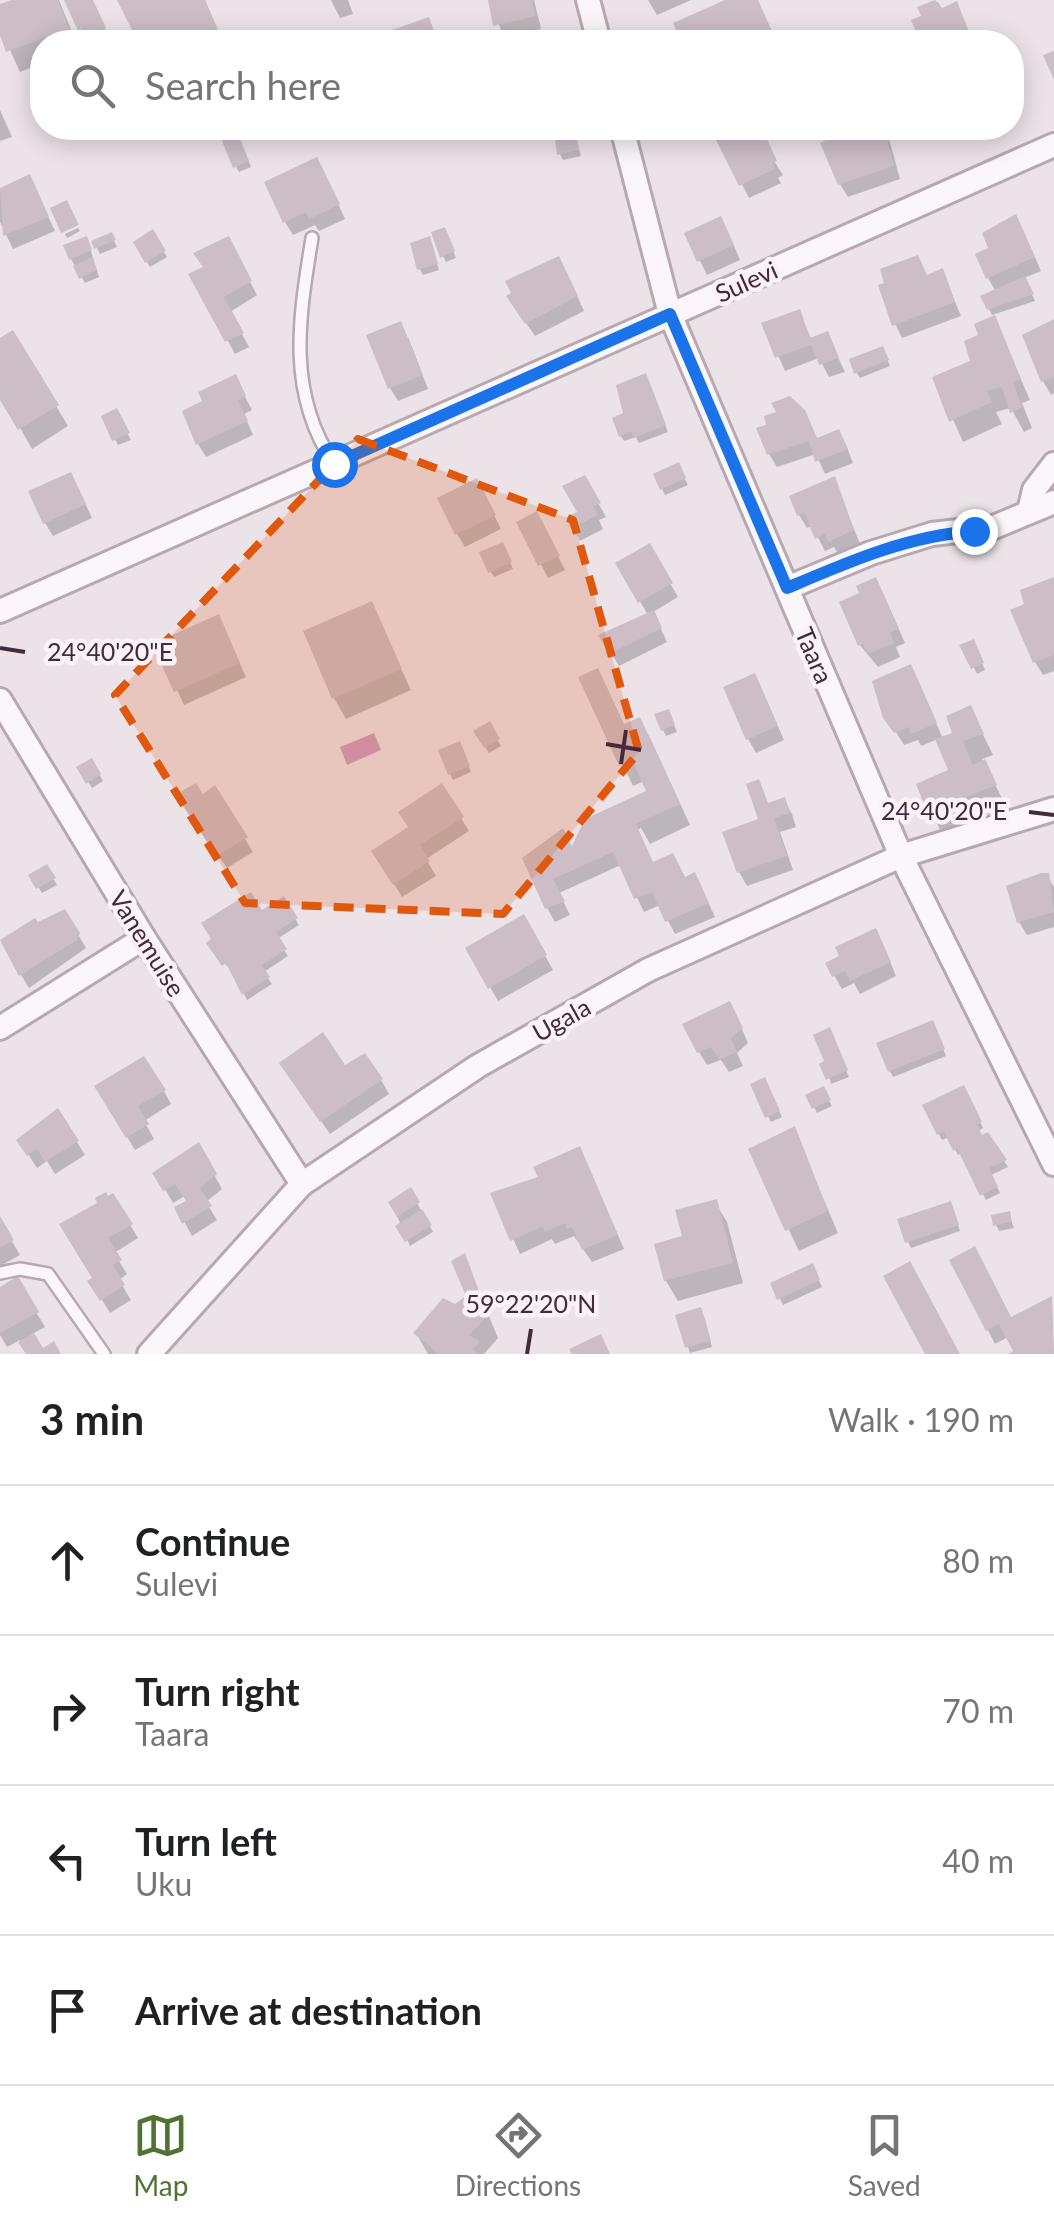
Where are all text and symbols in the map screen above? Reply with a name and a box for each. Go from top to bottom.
search box [30,30,1024,140]
icon: search [65,58,120,113]
text: Search here [145,62,341,108]
street label: Sulevi [710,254,782,308]
route start [312,442,358,488]
route end [952,509,998,555]
street label: Taara [790,622,840,688]
text: 24°40'20"E [47,636,173,666]
text: 24°40'20"E [881,795,1007,825]
street label: Vanemuise [104,885,192,1001]
street label: Ugala [527,991,595,1047]
text: 59°22'20"N [466,1288,596,1318]
text: 3 min [40,1394,144,1444]
text: Walk · 190 m [828,1400,1014,1439]
text: Continue [135,1518,290,1564]
icon: ahead [40,1533,95,1588]
text: 80 m [942,1541,1014,1580]
text: Sulevi [135,1564,218,1603]
text: Turn right [135,1668,300,1714]
icon: right [40,1683,95,1738]
text: 70 m [942,1691,1014,1730]
text: Taara [135,1714,209,1753]
text: Turn left [135,1818,277,1864]
icon: left [40,1833,95,1888]
text: 40 m [942,1841,1014,1880]
text: Uku [135,1864,192,1903]
icon: arrive [40,1983,95,2038]
text: Arrive at destination [135,1987,482,2033]
tab: Map [133,2108,188,2202]
tab: Directions [455,2108,581,2202]
tab: Saved [848,2108,921,2202]

